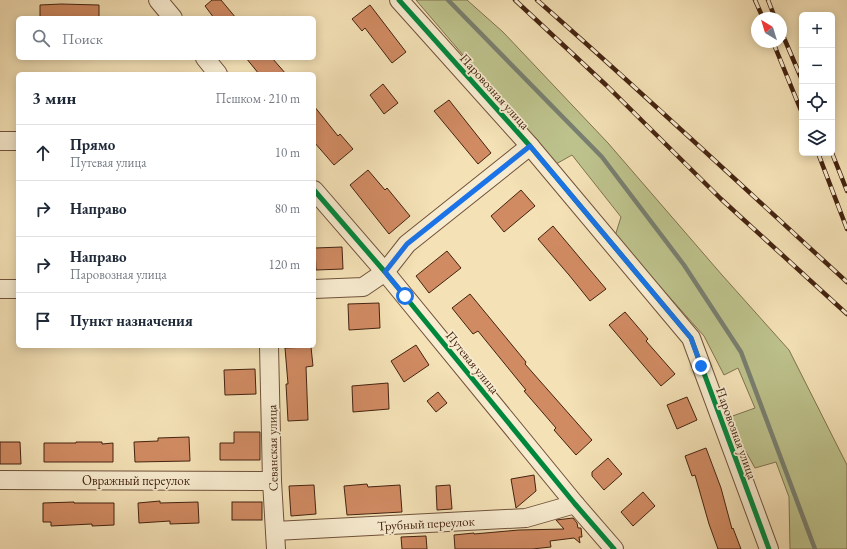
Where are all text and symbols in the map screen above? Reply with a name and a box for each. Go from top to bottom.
north arrow [751,12,787,48]
map controls [799,12,835,156]
button: + [799,12,835,48]
search box [16,16,316,60]
icon: search [30,27,52,49]
text: Поиск [62,29,103,48]
button: − [799,48,835,84]
street label: Паровозная улица [456,50,534,134]
button: locate [799,84,835,120]
text: 3 мин [32,87,76,109]
text: Пешком · 210 m [216,90,300,107]
button: layers [799,120,835,156]
text: Прямо [70,135,115,154]
icon: ahead [32,142,54,164]
text: 10 m [275,144,300,161]
text: Путевая улица [70,154,146,171]
icon: right [32,198,54,220]
text: Направо [70,199,127,218]
text: 80 m [275,200,300,217]
text: Направо [70,247,127,266]
icon: right [32,254,54,276]
text: 120 m [269,256,300,273]
text: Паровозная улица [70,266,167,283]
route start [396,287,414,305]
icon: arrive [32,310,54,332]
text: Пункт назначения [70,311,193,330]
street label: Путевая улица [442,327,504,398]
route end [692,357,710,375]
street label: Паровозная улица [712,385,761,482]
street label: Севанская улица [263,404,282,492]
street label: Овражный переулок [82,472,191,489]
street label: Трубный переулок [377,512,476,535]

